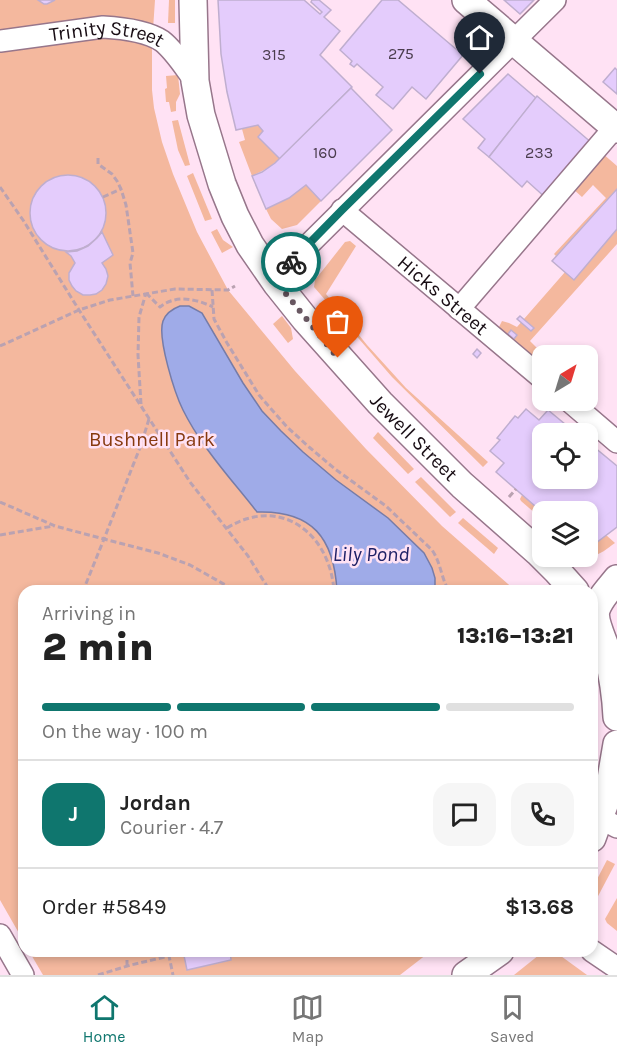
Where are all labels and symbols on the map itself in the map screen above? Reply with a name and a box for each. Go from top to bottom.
pin [454,12,505,74]
street label: Trinity Street [48,15,169,52]
house number: 275 [388,44,414,63]
house number: 315 [262,45,286,64]
house number: 160 [313,143,337,162]
house number: 233 [525,143,553,162]
courier [261,232,321,292]
street label: Hicks Street [393,250,493,340]
pin [312,296,363,358]
north arrow [532,345,598,411]
street label: Jewell Street [366,389,463,486]
park label: Bushnell Park [89,428,215,451]
water label: Lily Pond [333,542,409,566]

